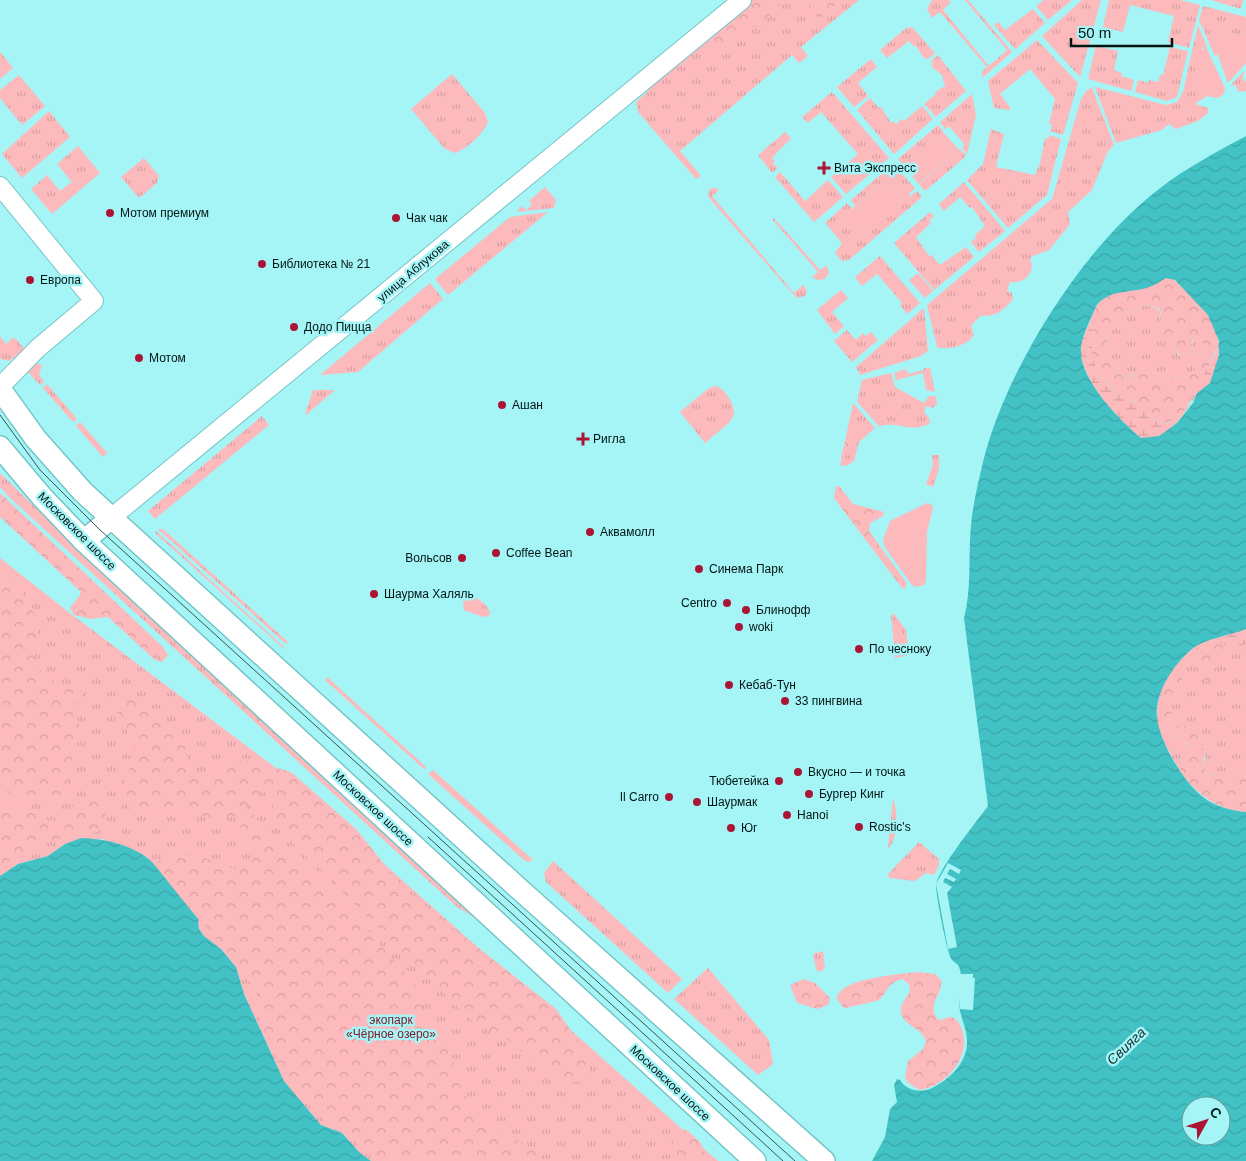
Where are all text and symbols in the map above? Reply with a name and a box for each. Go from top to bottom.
scale bar [1071,15,1172,47]
text: 50 m [1078,24,1111,41]
place label: Вита Экспресс [834,161,916,175]
marker: Вита Экспресс [818,162,830,174]
place label: Мотом премиум [120,206,209,220]
marker: Мотом премиум [104,207,116,219]
place label: Чак чак [406,211,448,225]
marker: Чак чак [390,212,402,224]
street label: улица Аблукова [375,237,452,305]
place label: Библиотека № 21 [272,257,370,271]
marker: Библиотека № 21 [256,258,268,270]
place label: Европа [40,273,81,287]
marker: Европа [24,274,36,286]
place label: Додо Пицца [304,320,372,334]
marker: Додо Пицца [288,321,300,333]
place label: Мотом [149,351,186,365]
marker: Мотом [133,352,145,364]
place label: Ашан [512,398,543,412]
marker: Ашан [496,399,508,411]
place label: Ригла [593,432,626,446]
marker: Ригла [577,433,589,445]
street label: Московское шоссе [35,489,119,573]
place label: Аквамолл [600,525,655,539]
marker: Аквамолл [584,526,596,538]
place label: Coffee Bean [506,546,573,560]
marker: Coffee Bean [490,547,502,559]
place label: Вольсов [405,551,452,565]
marker: Вольсов [456,552,468,564]
place label: Синема Парк [709,562,784,576]
marker: Синема Парк [693,563,705,575]
place label: Шаурма Халяль [384,587,474,601]
marker: Шаурма Халяль [368,588,380,600]
place label: Centro [681,596,717,610]
marker: Centro [721,597,733,609]
place label: Блинофф [756,603,811,617]
marker: Блинофф [740,604,752,616]
place label: woki [748,620,773,634]
marker: woki [733,621,745,633]
place label: По чесноку [869,642,931,656]
marker: По чесноку [853,643,865,655]
place label: Кебаб-Тун [739,678,796,692]
marker: Кебаб-Тун [723,679,735,691]
place label: 33 пингвина [795,694,863,708]
marker: 33 пингвина [779,695,791,707]
place label: Вкусно — и точка [808,765,906,779]
marker: Вкусно — и точка [792,766,804,778]
street label: Московское шоссе [330,767,416,849]
place label: Тюбетейка [709,774,769,788]
marker: Тюбетейка [773,775,785,787]
place label: Бургер Кинг [819,787,885,801]
marker: Бургер Кинг [803,788,815,800]
place label: Il Carro [620,790,659,804]
marker: Il Carro [663,791,675,803]
place label: Шаурмак [707,795,758,809]
marker: Шаурмак [691,796,703,808]
place label: Hanoi [797,808,828,822]
marker: Hanoi [781,809,793,821]
place label: Rostic's [869,820,911,834]
place label: Юг [741,821,758,835]
marker: Rostic's [853,821,865,833]
marker: Юг [725,822,737,834]
park label: экопарк «Чёрное озеро» [346,1013,436,1041]
water label: Свияга [1103,1024,1149,1068]
street label: Московское шоссе [627,1042,713,1124]
north arrow [1181,1096,1231,1146]
text: С [1207,1104,1225,1122]

